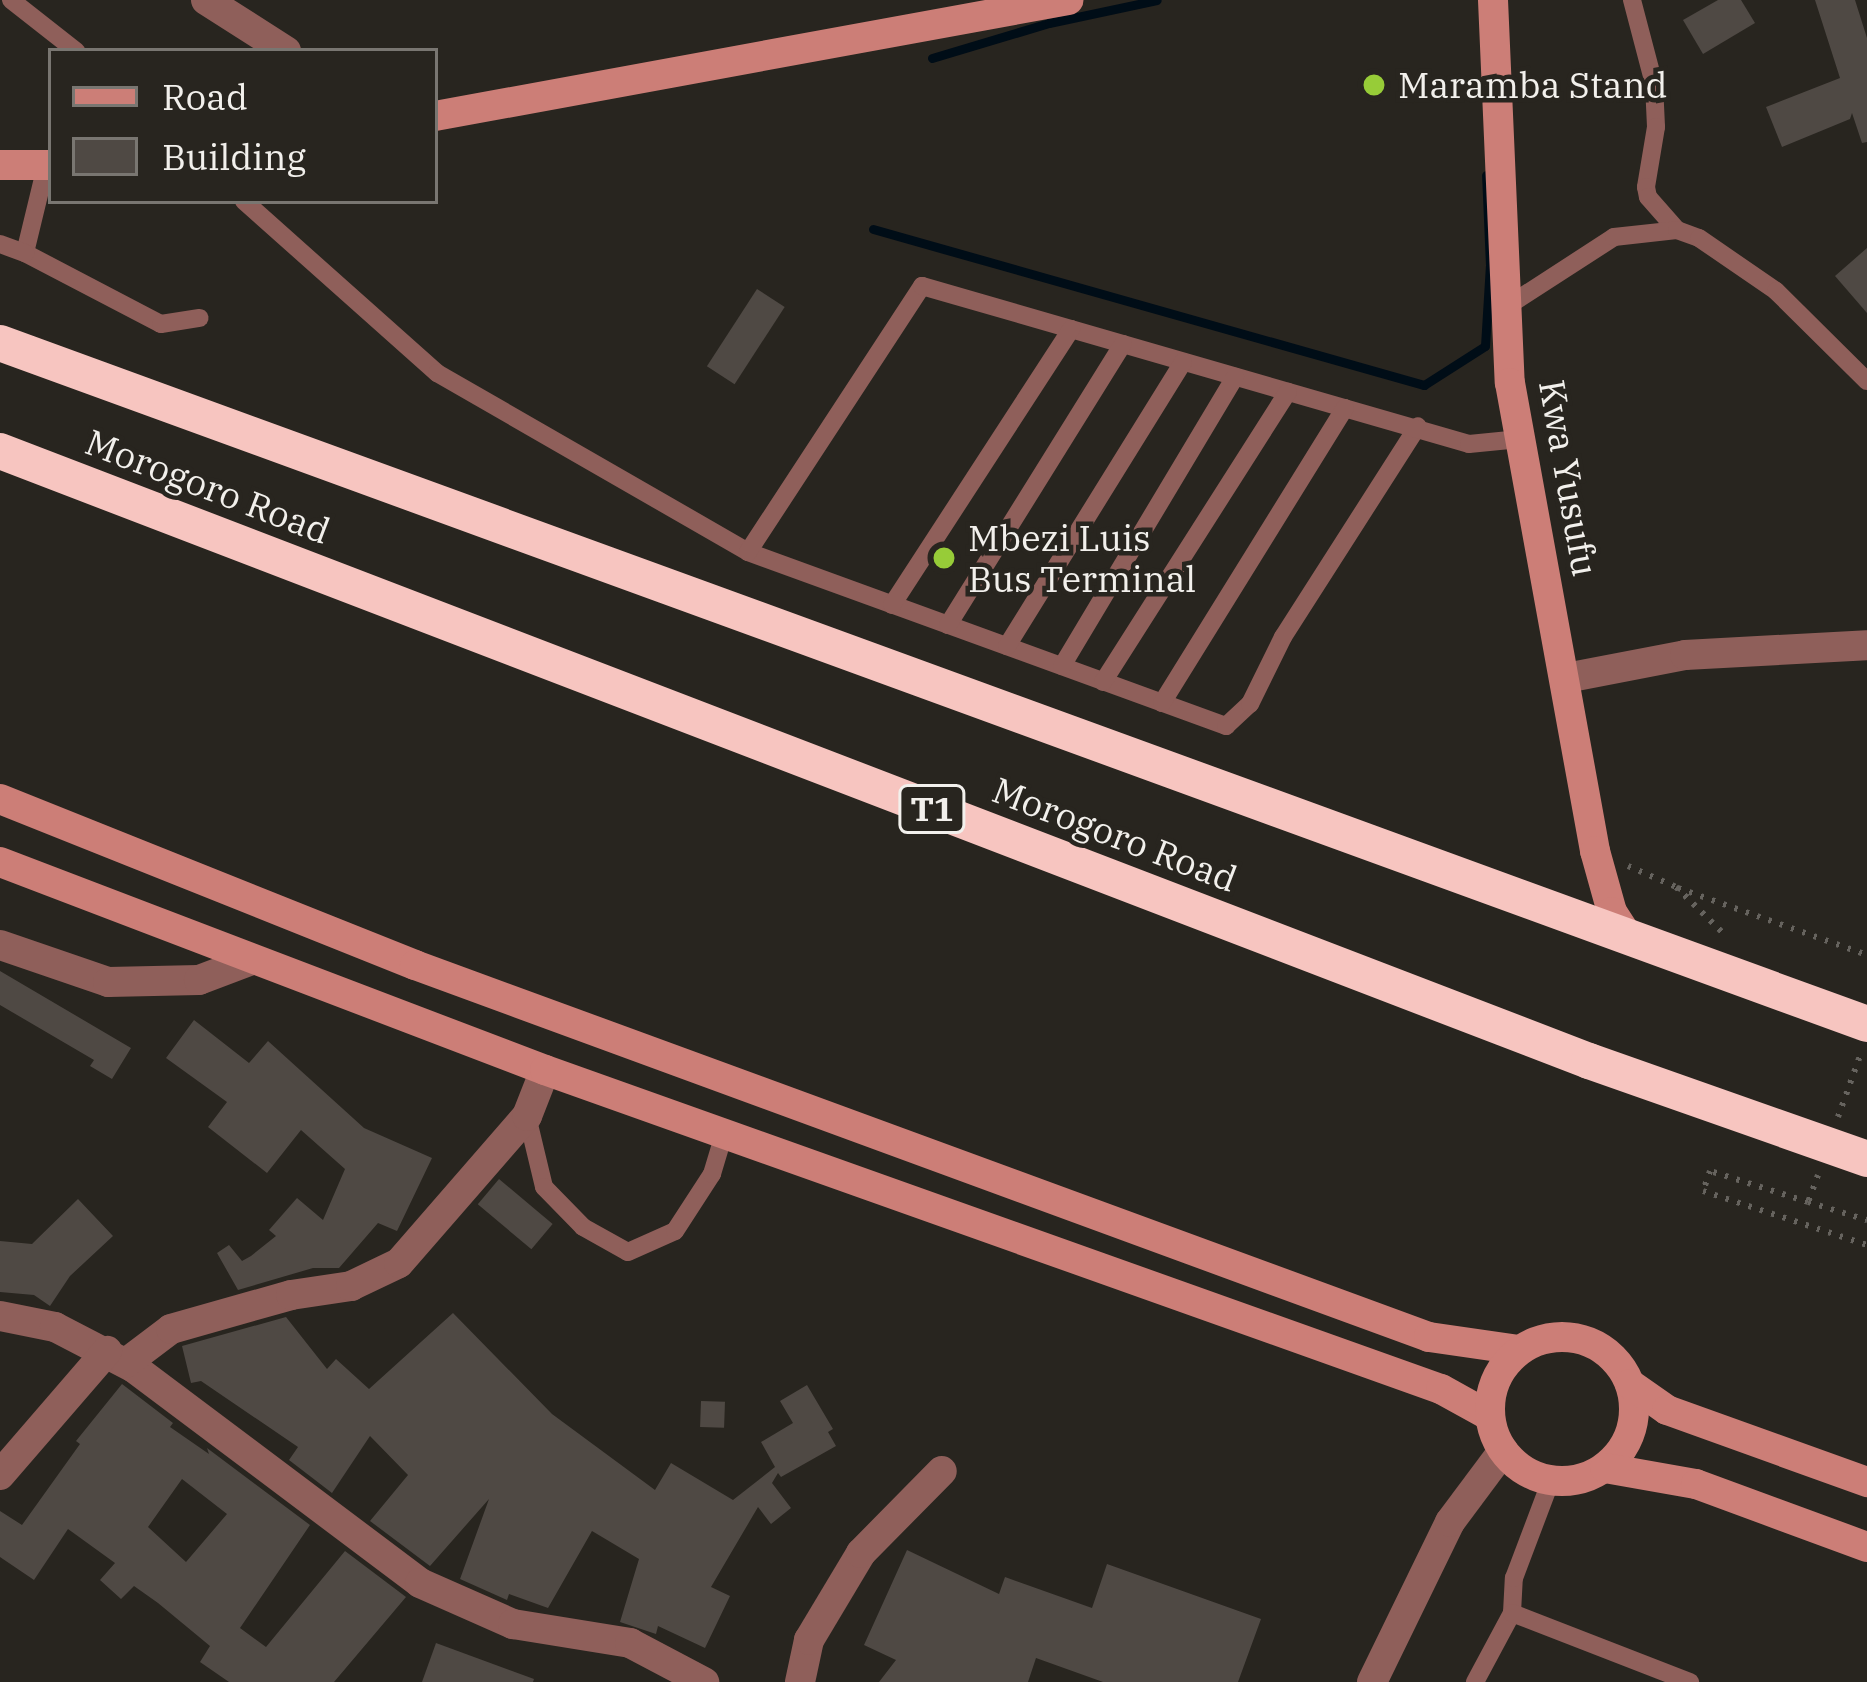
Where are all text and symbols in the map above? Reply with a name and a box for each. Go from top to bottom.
legend [48,48,438,204]
place label: Maramba Stand [1398,63,1667,107]
marker: Maramba Stand [1361,72,1387,98]
text: Road [162,73,248,120]
text: Building [162,133,306,180]
street label: Kwa Yusufu [1530,376,1608,580]
street label: Morogoro Road [80,420,336,552]
place label: Mbezi Luis Bus Terminal [968,515,1196,600]
marker: Mbezi Luis Bus Terminal [931,545,957,571]
street label: Morogoro Road [987,768,1243,900]
road number: T1 [896,782,968,836]

